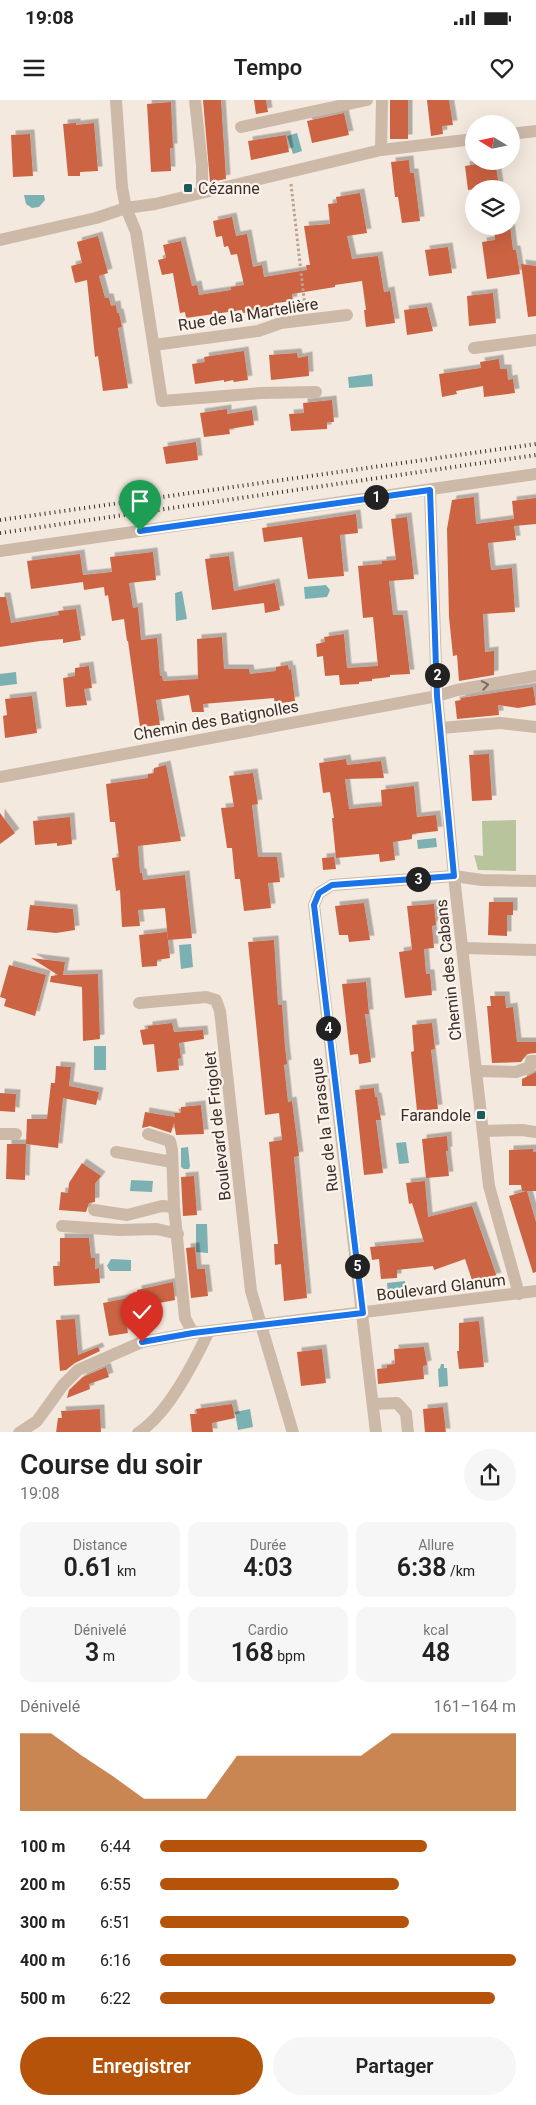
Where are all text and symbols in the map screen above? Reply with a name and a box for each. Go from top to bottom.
text: 19:08 [25,6,74,29]
icon: menu [20,54,48,82]
icon: heart [488,54,516,82]
text: Tempo [234,55,302,80]
north arrow [465,115,520,170]
map controls [465,115,520,235]
place label: Cézanne [198,179,260,198]
button: layers [465,180,520,235]
marker: Cézanne [182,182,194,194]
street label: Rue de la Martelière [177,294,319,335]
pin [119,480,161,531]
pin: 1 [364,484,388,510]
icon: arrive [126,487,154,515]
text: 1 [372,489,381,505]
pin: 2 [424,662,450,688]
text: 2 [433,667,442,683]
one-way arrow [480,681,489,691]
street label: Chemin des Batignolles [132,697,300,744]
pin: 3 [406,866,430,892]
text: 3 [414,871,423,887]
street label: Chemin des Cabans [432,898,465,1042]
pin: 4 [316,1016,340,1040]
text: 4 [324,1020,333,1036]
street label: Boulevard de Frigolet [200,1050,235,1201]
street label: Rue de la Tarasque [307,1057,342,1193]
place label: Farandole [401,1106,471,1125]
marker: Farandole [475,1109,487,1121]
pin: 5 [344,1254,370,1278]
text: 5 [353,1258,362,1274]
street label: Boulevard Glanum [375,1270,507,1305]
pin [121,1291,163,1342]
icon: check [128,1298,156,1326]
text: Course du soir [20,1448,202,1481]
button: share [464,1449,516,1501]
text: 19:08 [20,1484,60,1503]
text: Distance [73,1537,127,1553]
text: Durée [250,1537,286,1553]
text: Allure [418,1537,454,1553]
text: 0.61 [64,1553,114,1582]
text: 4:03 [243,1553,293,1582]
text: 6:38 [397,1553,447,1582]
text: km [114,1563,136,1579]
text: /km [447,1563,475,1579]
text: Dénivelé [74,1622,126,1638]
text: Cardio [248,1622,288,1638]
text: kcal [423,1622,449,1638]
text: 3 [85,1638,99,1667]
text: 168 [231,1638,274,1667]
text: 48 [422,1638,450,1667]
text: m [99,1648,115,1664]
text: bpm [274,1648,305,1664]
text: Dénivelé [20,1697,80,1716]
text: 161–164 m [434,1697,516,1716]
text: 100 m [20,1837,65,1856]
text: 6:44 [100,1837,131,1856]
text: 200 m [20,1875,65,1894]
text: 6:55 [100,1875,131,1894]
text: 300 m [20,1913,65,1932]
text: 6:51 [100,1913,131,1932]
text: 400 m [20,1951,65,1970]
text: 6:16 [100,1951,131,1970]
text: 500 m [20,1989,65,2008]
text: 6:22 [100,1989,131,2008]
button: Enregistrer [20,2037,263,2095]
button: Partager [273,2037,516,2095]

